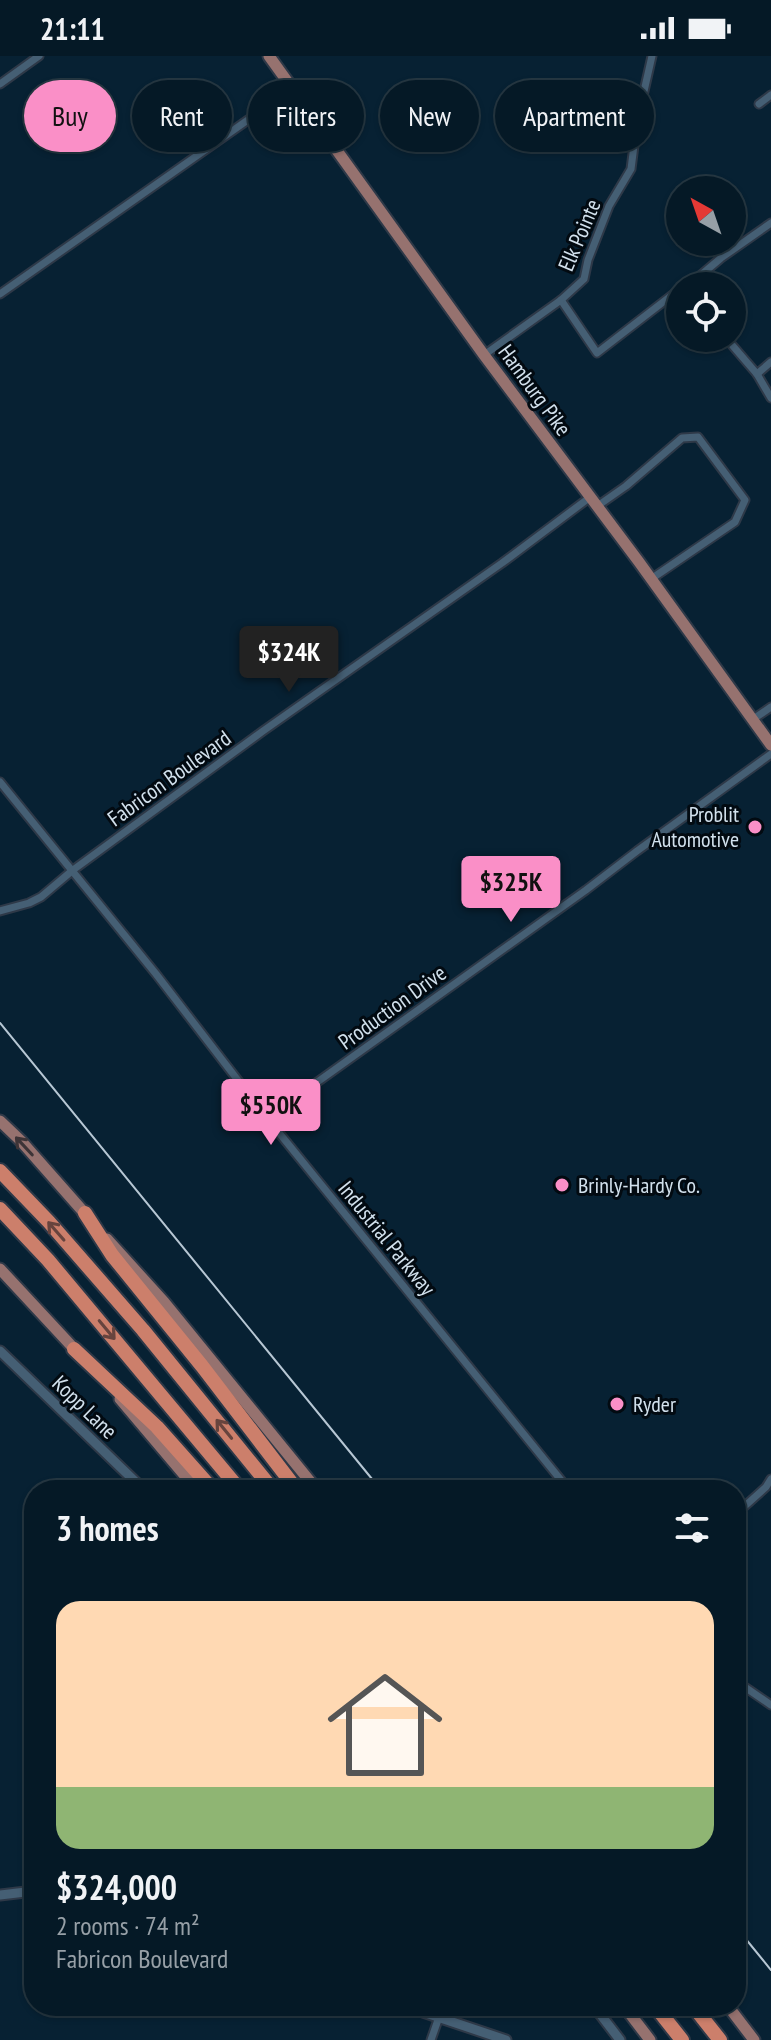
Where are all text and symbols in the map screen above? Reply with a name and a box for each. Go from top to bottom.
text: 21:11 [40,9,105,48]
chip: Buy [24,80,116,152]
chip: Rent [132,80,232,152]
chip: Filters [248,80,364,152]
chip: New [380,80,479,152]
chip: Apartment [495,80,654,152]
north arrow [666,176,746,256]
map controls [666,176,746,352]
street label: Elk Pointe [551,195,607,275]
button: locate [666,272,746,352]
street label: Hamburg Pike [492,339,578,441]
pin: $324K [233,626,345,694]
text: $324K [257,635,321,668]
street label: Fabricon Boulevard [102,724,236,832]
place label: Problit Automotive [651,800,739,853]
marker: Problit Automotive [746,818,764,836]
pin: $325K [455,856,567,924]
text: $325K [479,865,543,898]
street label: Production Drive [333,959,451,1055]
pin: $550K [215,1079,327,1147]
text: $550K [239,1088,303,1121]
one-way arrow [15,1136,34,1156]
place label: Brinly-Hardy Co. [578,1171,700,1199]
street label: Industrial Parkway [332,1175,442,1302]
marker: Brinly-Hardy Co. [553,1176,571,1194]
one-way arrow [48,1221,66,1241]
one-way arrow [98,1320,116,1340]
street label: Kopp Lane [47,1369,123,1445]
place label: Ryder [633,1390,676,1418]
marker: Ryder [608,1395,626,1413]
one-way arrow [216,1419,233,1440]
text: 3 homes [56,1506,159,1550]
icon: filters [670,1506,714,1550]
icon: home [313,1653,457,1797]
text: $324,000 [56,1865,177,1909]
text: 2 rooms · 74 m² [56,1909,200,1942]
text: Fabricon Boulevard [56,1942,228,1975]

